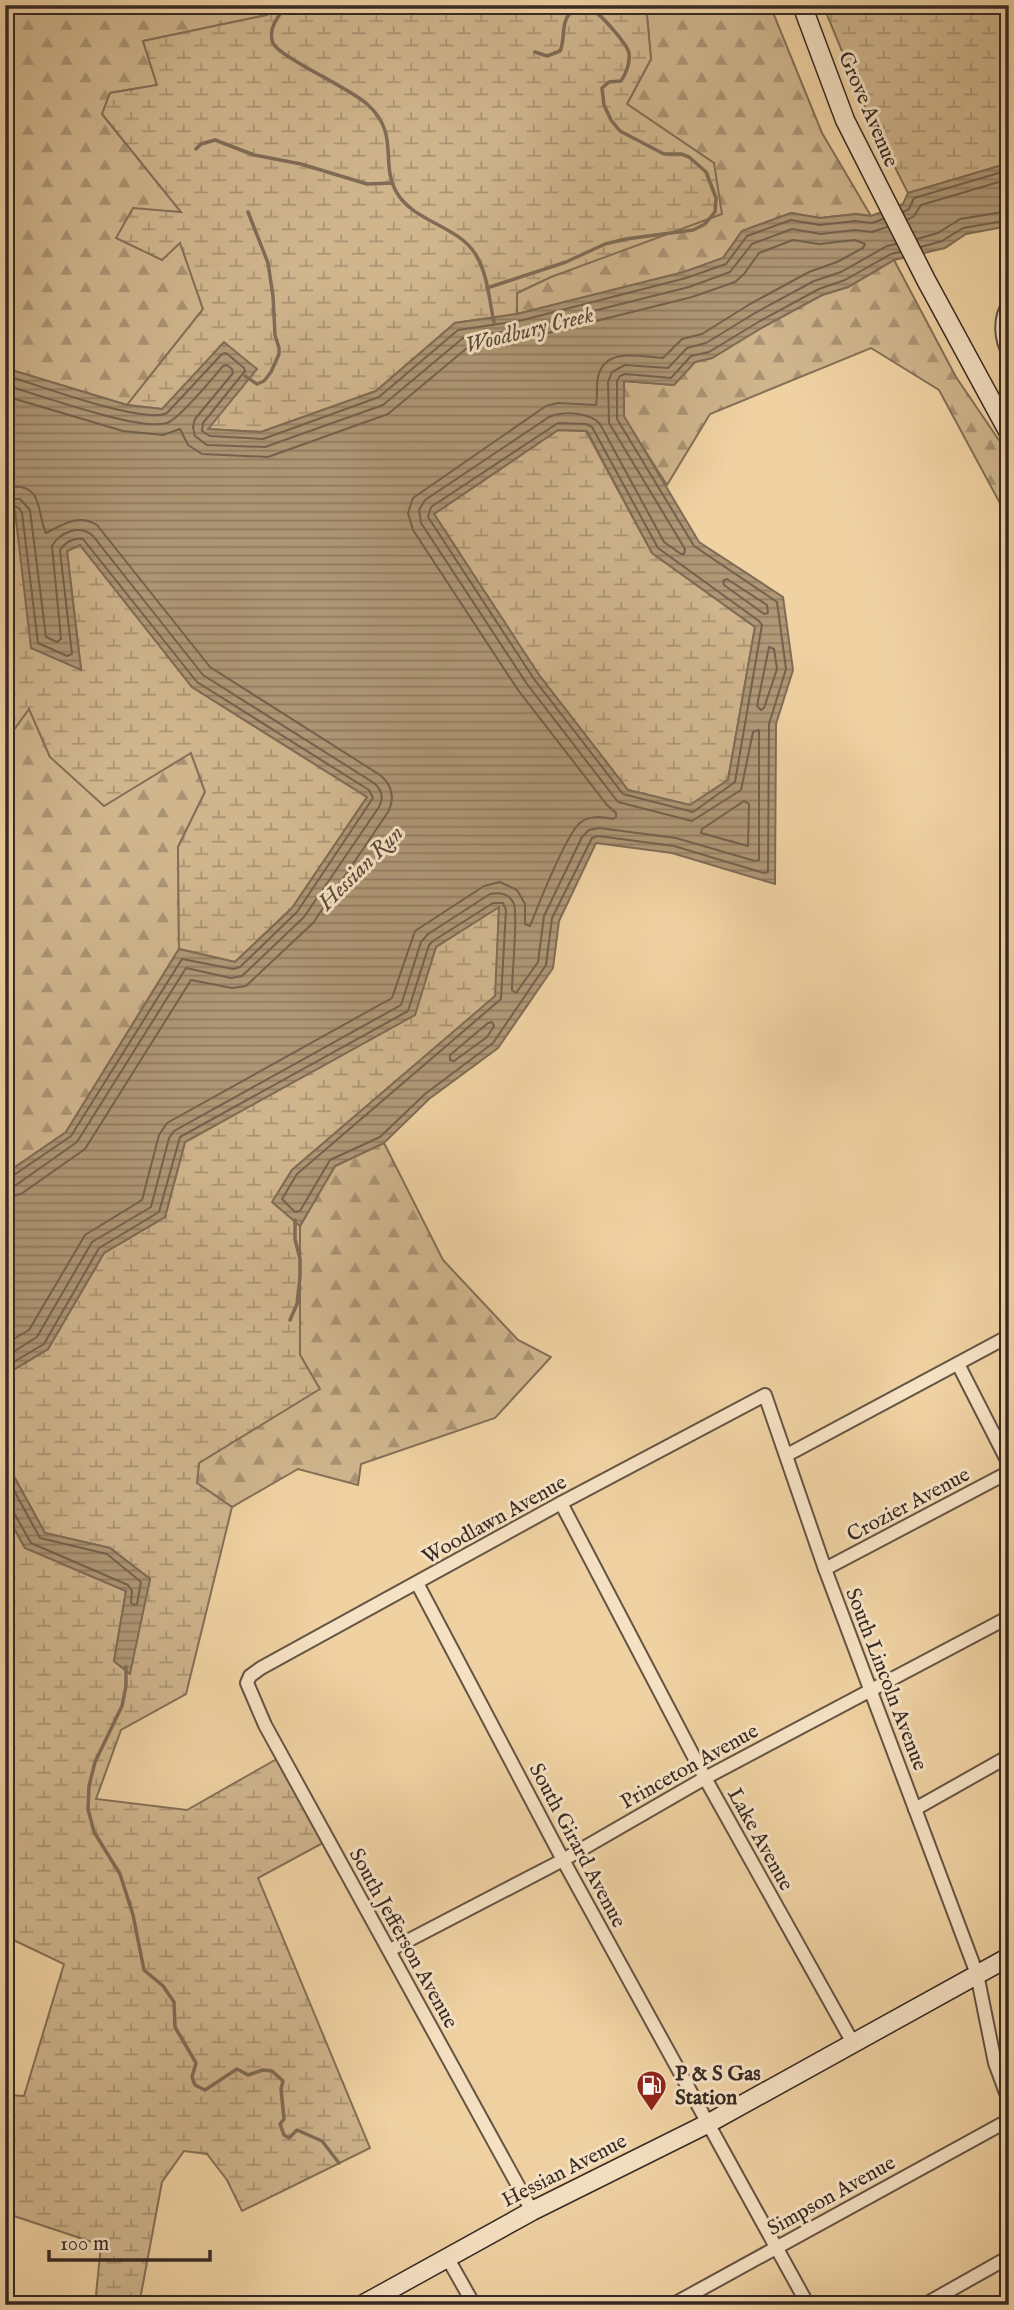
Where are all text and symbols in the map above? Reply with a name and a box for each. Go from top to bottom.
street label: Grove Avenue [831,48,904,172]
water label: Woodbury Creek [462,300,597,360]
water label: Hessian Run [311,819,410,918]
street label: Crozier Avenue [843,1461,975,1549]
street label: Woodlawn Avenue [418,1469,572,1571]
street label: South Lincoln Avenue [838,1584,933,1775]
street label: Princeton Avenue [616,1718,764,1816]
street label: South Girard Avenue [522,1759,632,1933]
street label: Lake Avenue [720,1784,799,1896]
street label: South Jefferson Avenue [342,1844,464,2034]
place label: P & S Gas Station [675,2061,761,2112]
fuel station icon: P & S Gas Station [635,2068,669,2112]
street label: Hessian Avenue [498,2128,632,2214]
street label: Simpson Avenue [763,2150,901,2243]
scale bar [49,2219,210,2263]
text: 100 m [60,2231,109,2258]

